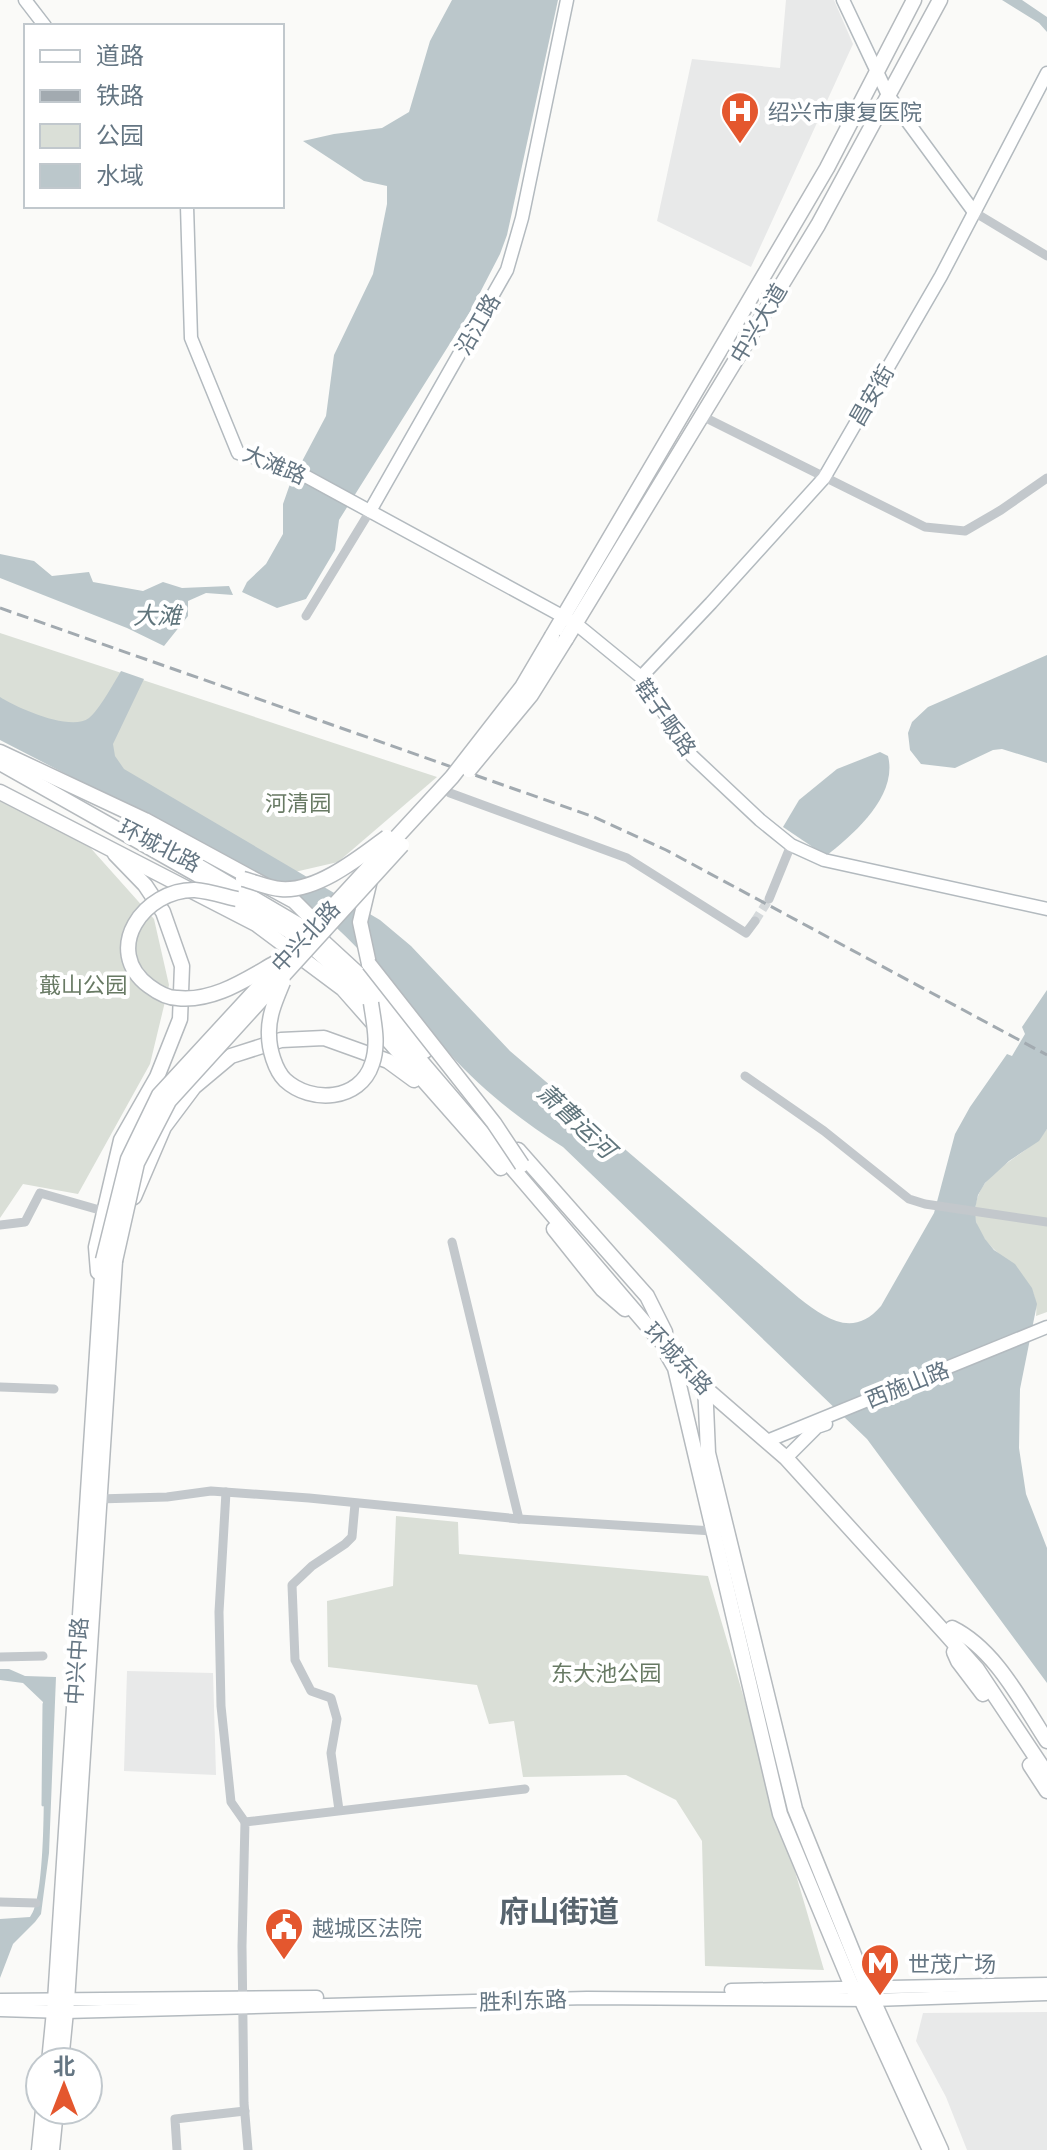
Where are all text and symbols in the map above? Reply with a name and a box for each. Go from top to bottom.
legend [24,24,284,208]
text: 道路 [96,40,144,69]
text: 铁路 [96,80,144,109]
hospital icon: 绍兴市康复医院 [719,90,761,145]
place label: 绍兴市康复医院 [768,98,922,125]
text: 公园 [96,120,144,149]
text: 水域 [96,160,144,189]
street label: 中兴大道 [724,278,792,368]
street label: 沿江路 [449,289,505,359]
street label: 昌安街 [843,360,899,430]
street label: 大滩路 [239,439,311,489]
water label: 大滩 [133,600,184,629]
street label: 鞋子畈路 [630,673,702,761]
park label: 河清园 [265,789,331,816]
street label: 环城北路 [115,813,205,877]
street label: 中兴北路 [265,895,345,977]
park label: 蕺山公园 [39,971,127,998]
water label: 萧曹运河 [532,1077,625,1166]
street label: 环城东路 [639,1317,719,1399]
street label: 西施山路 [861,1355,953,1413]
street label: 中兴中路 [59,1616,93,1706]
park label: 东大池公园 [551,1659,661,1686]
district label: 府山街道 [499,1892,619,1928]
public building icon: 越城区法院 [263,1906,305,1961]
place label: 越城区法院 [312,1914,422,1941]
metro station icon: 世茂广场 [859,1942,901,1997]
place label: 世茂广场 [908,1950,996,1977]
street label: 胜利东路 [479,1985,567,2015]
north arrow [24,2046,104,2126]
text: 北 [53,2052,75,2079]

